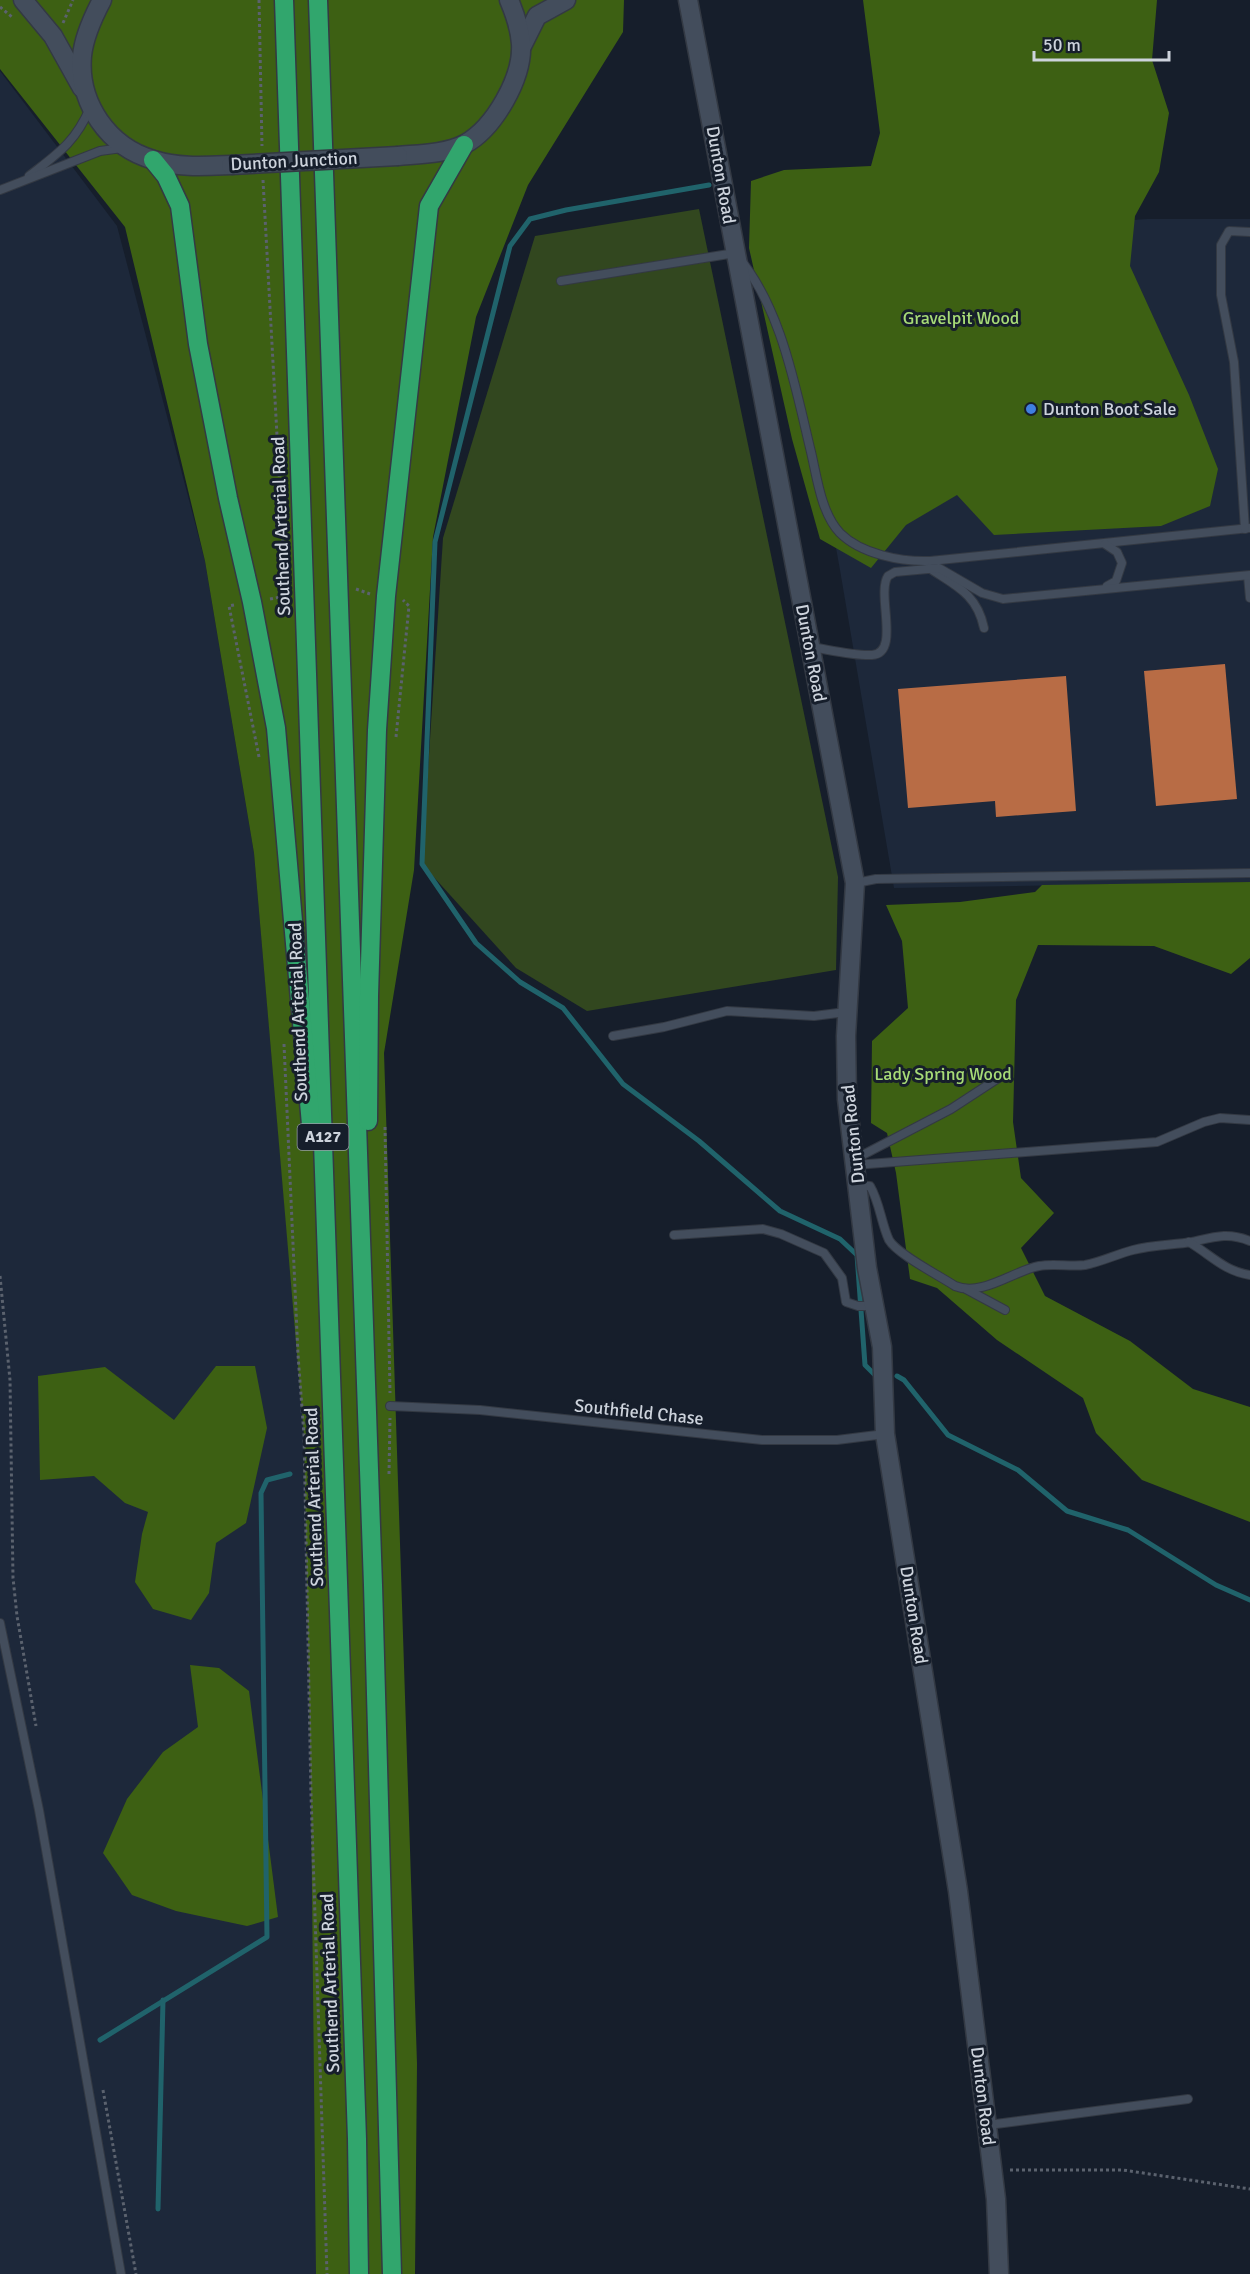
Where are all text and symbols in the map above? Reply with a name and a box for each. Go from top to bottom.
scale bar [1034,24,1169,62]
text: 50 m [1043,34,1081,56]
street label: Dunton Road [702,124,740,226]
street label: Dunton Junction [230,147,358,175]
park label: Gravelpit Wood [903,307,1019,329]
place label: Dunton Boot Sale [1043,398,1177,420]
marker: Dunton Boot Sale [1024,402,1038,416]
street label: Southend Arterial Road [267,436,295,616]
street label: Dunton Road [791,602,831,704]
street label: Southend Arterial Road [284,922,312,1102]
park label: Lady Spring Wood [874,1063,1012,1085]
street label: Dunton Road [837,1084,869,1184]
road number: A127 [298,1124,348,1150]
street label: Southfield Chase [573,1394,705,1430]
street label: Southend Arterial Road [300,1407,328,1587]
street label: Dunton Road [895,1564,933,1666]
street label: Southend Arterial Road [316,1893,344,2073]
street label: Dunton Road [966,2045,1000,2147]

